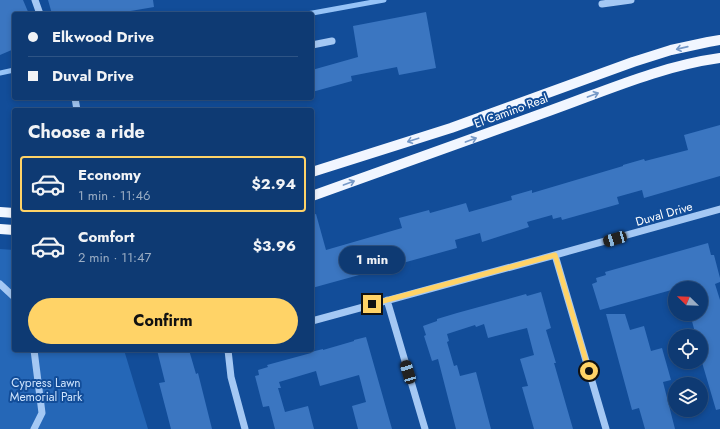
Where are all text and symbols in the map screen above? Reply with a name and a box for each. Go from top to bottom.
text: Elkwood Drive [52,26,154,48]
one-way arrow [676,44,689,52]
text: Duval Drive [52,65,134,87]
street label: El Camino Real [472,89,550,133]
one-way arrow [587,91,600,98]
text: Choose a ride [28,119,145,145]
one-way arrow [465,135,477,143]
one-way arrow [407,137,420,144]
text: Economy [78,164,141,186]
icon: car [30,166,66,202]
text: $2.94 [251,173,296,195]
one-way arrow [342,179,354,187]
text: 1 min · 11:46 [78,186,150,205]
street label: Duval Drive [633,197,695,231]
text: Comfort [78,226,135,248]
icon: car [30,228,66,264]
car [602,230,628,248]
text: $3.96 [253,235,296,257]
callout: 1 min [339,246,405,274]
text: 2 min · 11:47 [78,248,151,267]
text: 1 min [356,250,388,269]
north arrow [668,281,708,321]
map controls [668,281,708,417]
route end [363,295,381,313]
button: Confirm [28,298,298,344]
button: locate [668,329,708,369]
car [399,359,417,385]
route start [580,362,598,380]
park label: Cypress Lawn Memorial Park [10,374,83,406]
button: layers [668,377,708,417]

